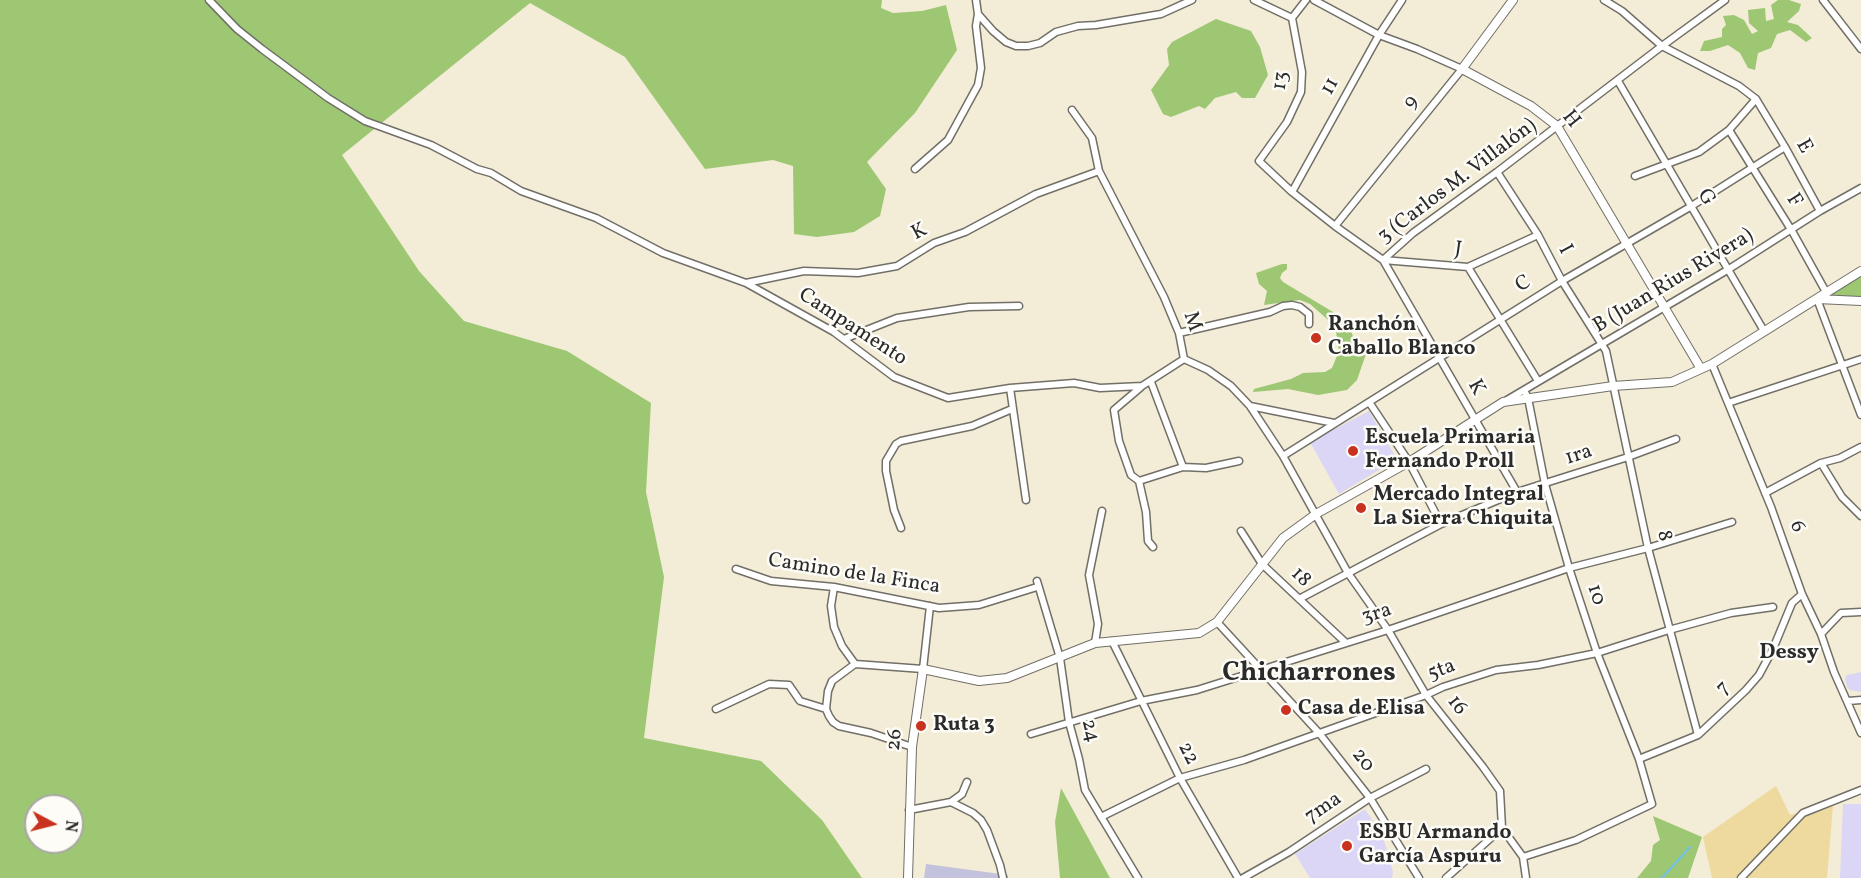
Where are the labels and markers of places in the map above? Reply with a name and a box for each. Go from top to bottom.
place label: Ranchón Caballo Blanco [1328,313,1476,363]
marker: Ranchón Caballo Blanco [1309,331,1323,345]
place label: Escuela Primaria Fernando Proll [1365,426,1535,476]
marker: Escuela Primaria Fernando Proll [1346,444,1360,458]
place label: Mercado Integral La Sierra Chiquita [1373,483,1553,533]
marker: Mercado Integral La Sierra Chiquita [1354,501,1368,515]
place label: Casa de Elisa [1298,697,1425,723]
marker: Casa de Elisa [1279,703,1293,717]
place label: Ruta 3 [933,713,995,739]
marker: Ruta 3 [914,719,928,733]
place label: ESBU Armando García Aspuru [1359,821,1511,871]
marker: ESBU Armando García Aspuru [1340,839,1354,853]

